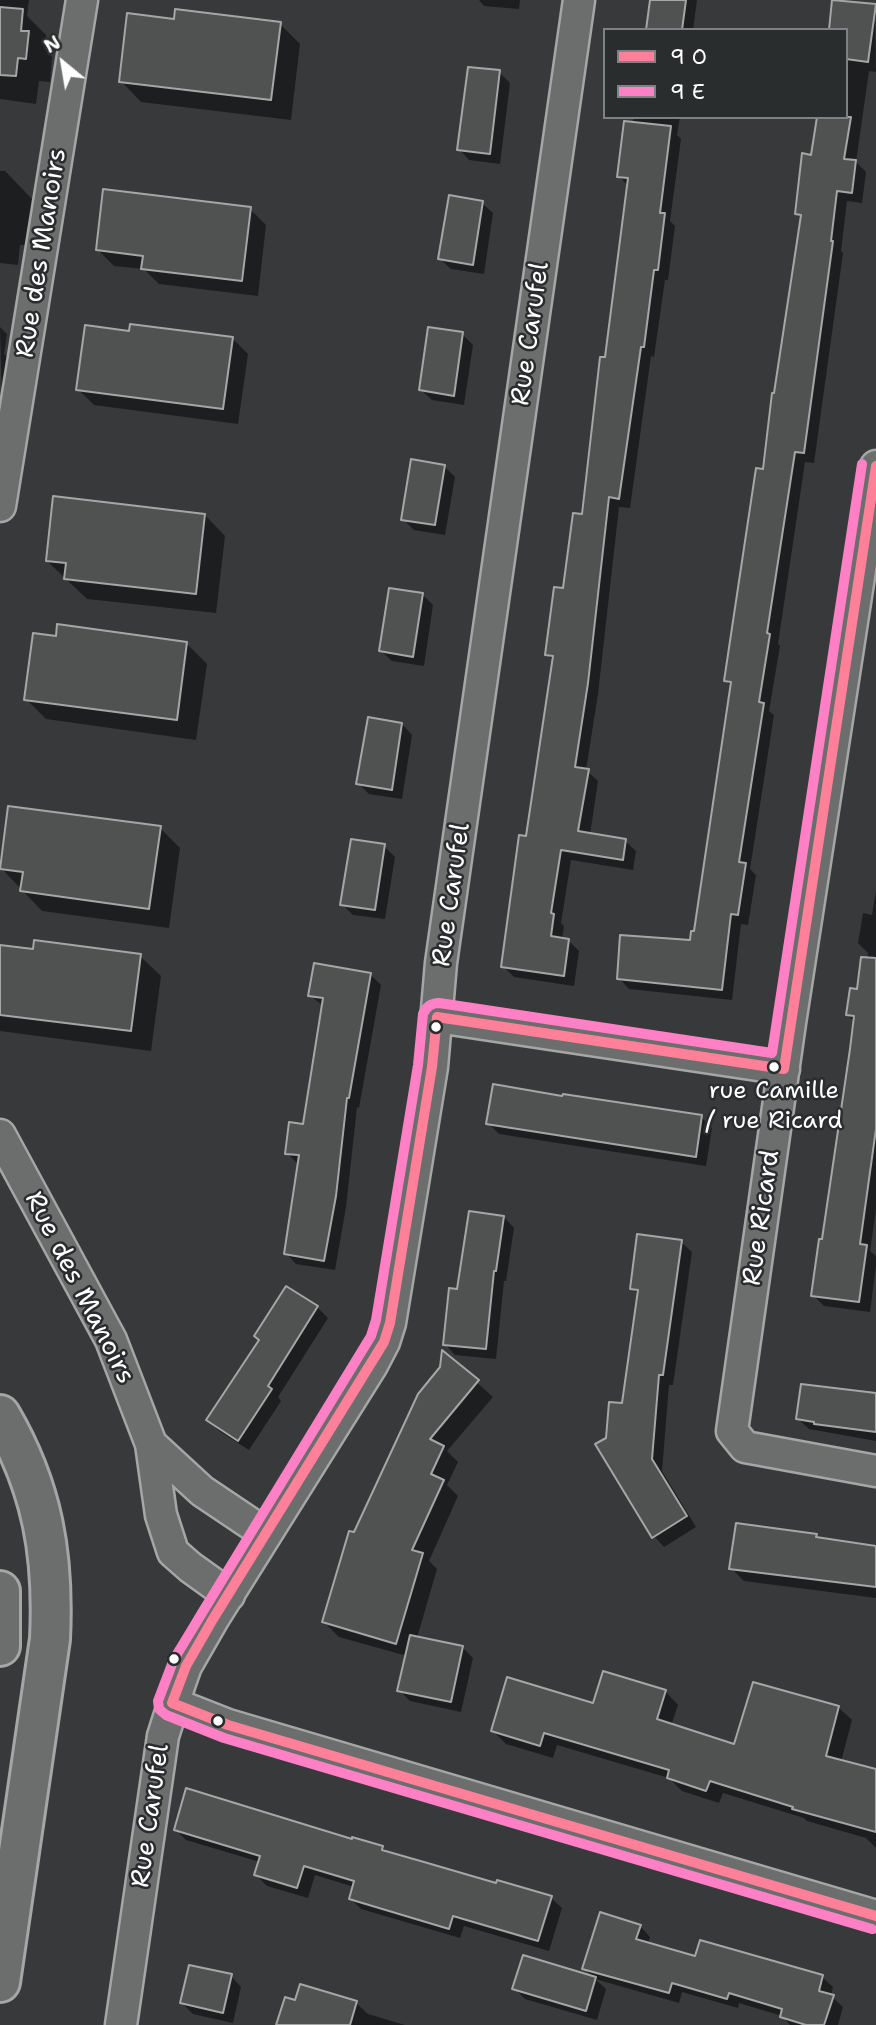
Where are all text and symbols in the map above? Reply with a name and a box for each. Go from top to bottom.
north arrow [28,28,98,98]
legend [603,28,848,119]
text: N [39,30,65,59]
text: 9 O [670,43,707,71]
text: 9 E [670,78,705,106]
street label: Rue des Manoirs [10,146,74,360]
street label: Rue Carufel [505,260,557,408]
street label: Rue Carufel [426,821,478,969]
unlabelled marker [429,1020,443,1034]
marker: rue Camille / rue Ricard [767,1060,781,1074]
place label: rue Camille / rue Ricard [705,1078,843,1134]
street label: Rue Ricard [737,1148,787,1288]
street label: Rue des Manoirs [17,1187,141,1389]
unlabelled marker [167,1652,181,1666]
unlabelled marker [211,1714,225,1728]
street label: Rue Carufel [125,1742,177,1890]

